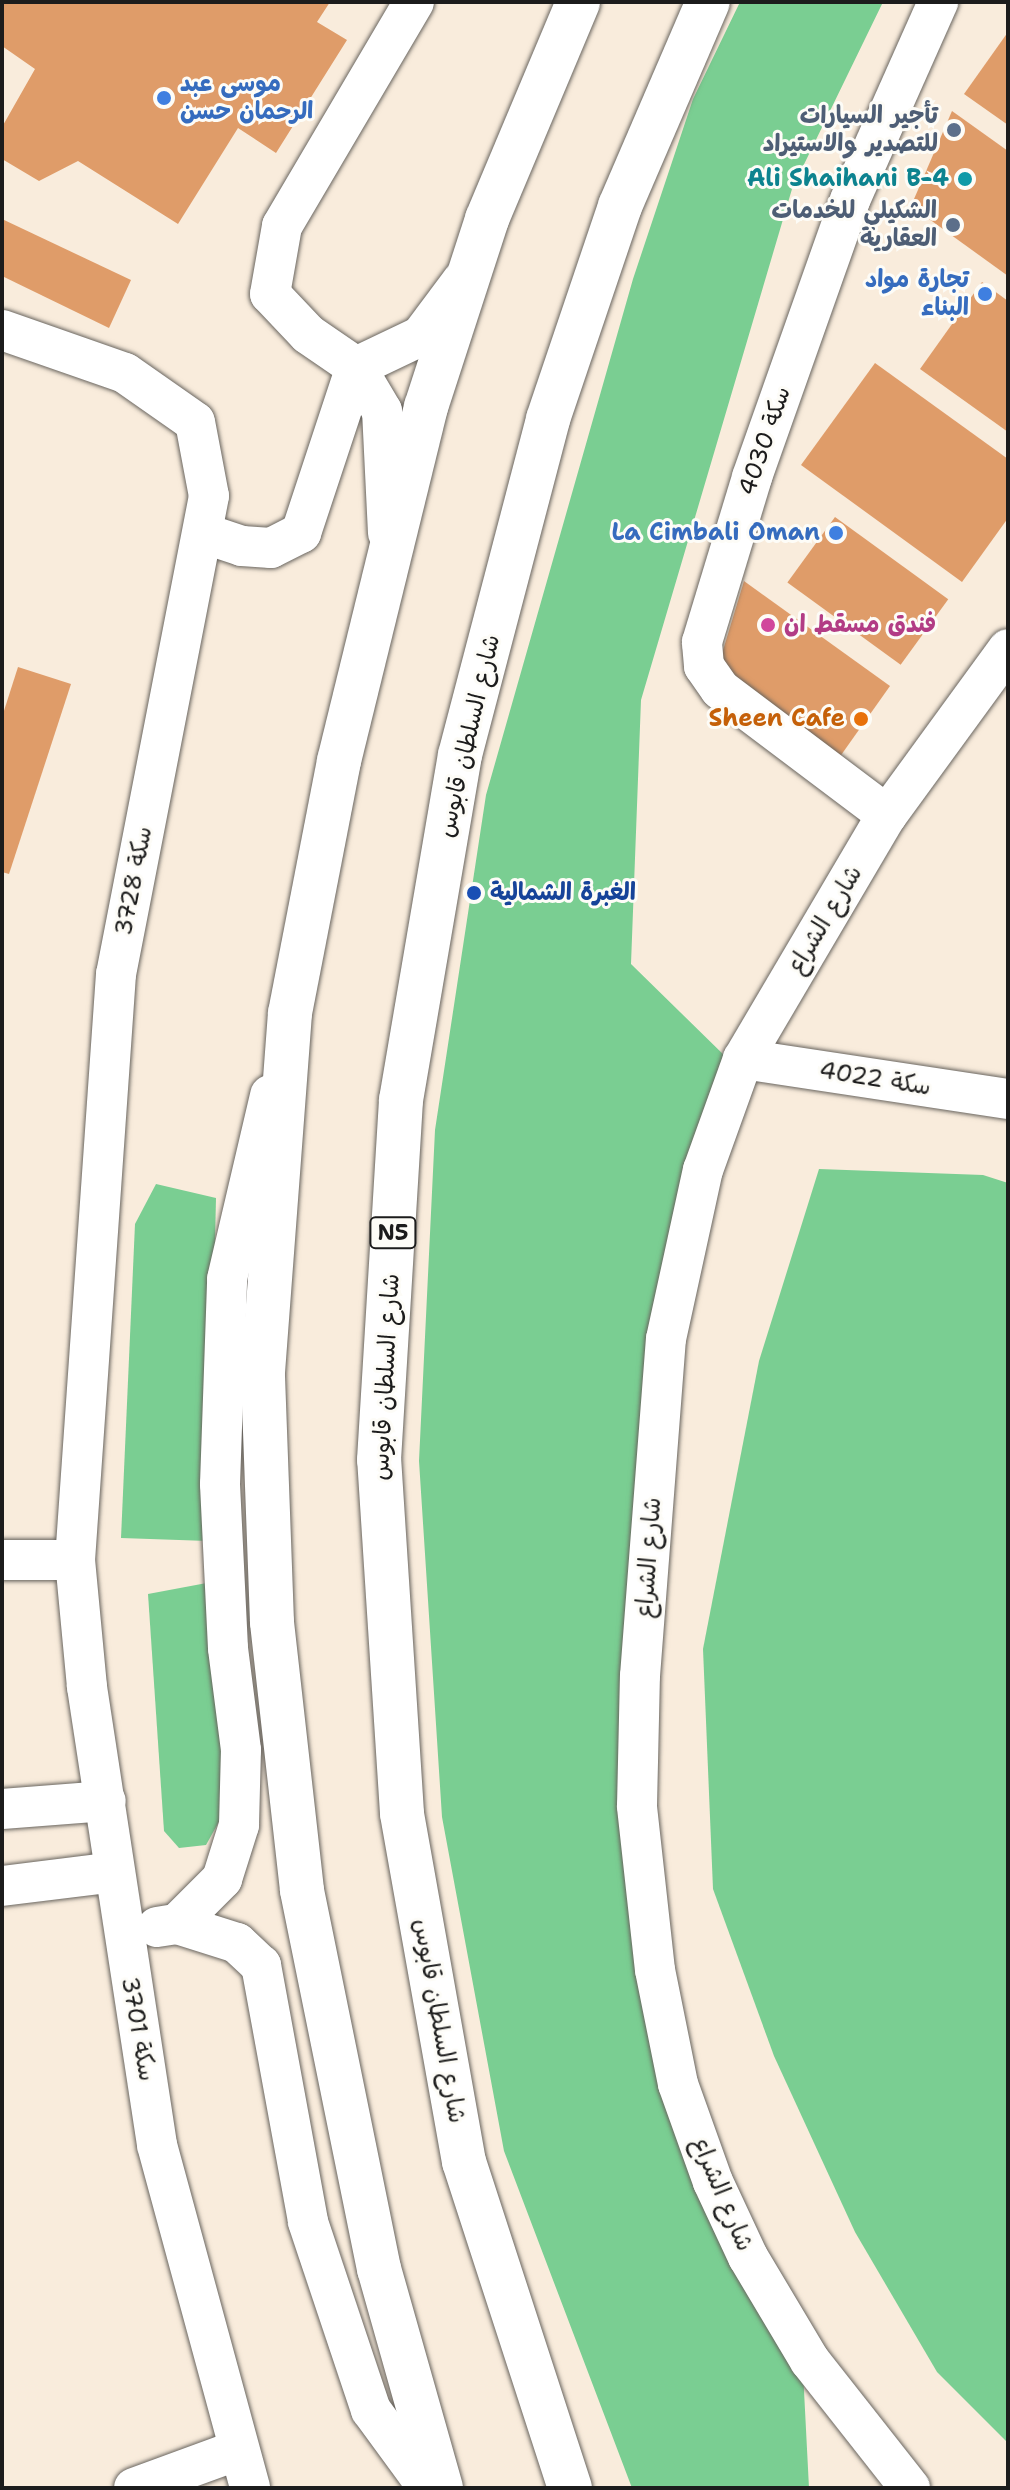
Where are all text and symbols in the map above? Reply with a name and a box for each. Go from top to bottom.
place label: موسى عبد الرحمان حسن [180,70,313,126]
marker: موسى عبد الرحمان حسن [155,89,173,107]
place label: تأجير السيارات للتصدير والاستيراد [763,102,938,158]
marker: تأجير السيارات للتصدير والاستيراد [945,121,963,139]
place label: Ali Shaihani B-4 [747,165,949,193]
marker: Ali Shaihani B-4 [956,170,974,188]
place label: الشكيلي للخدمات العقارية [772,197,937,253]
marker: الشكيلي للخدمات العقارية [944,216,962,234]
place label: تجارة مواد البناء [865,266,969,322]
marker: تجارة مواد البناء [976,285,994,303]
street label: سكة 4030 [733,383,797,499]
place label: La Cimbali Oman [611,519,820,547]
marker: La Cimbali Oman [827,524,845,542]
place label: فندق مسقط ان [784,611,936,639]
marker: فندق مسقط ان [759,616,777,634]
street label: شارع السلطان قابوس [432,632,506,840]
place label: Sheen Cafe [708,705,845,733]
marker: Sheen Cafe [852,710,870,728]
street label: سكة 3728 [109,824,159,938]
street label: شارع الشراع [781,860,869,980]
place label: الغبرة الشمالية [490,879,636,907]
marker: الغبرة الشمالية [465,884,483,902]
street label: سكة 4022 [817,1056,933,1102]
road number: N5 [369,1215,417,1251]
street label: شارع السلطان قابوس [366,1273,406,1481]
street label: شارع الشراع [630,1496,668,1620]
street label: شارع السلطان قابوس [407,1917,471,2125]
street label: سكة 3701 [115,1975,161,2083]
street label: شارع الشراع [685,2132,759,2256]

